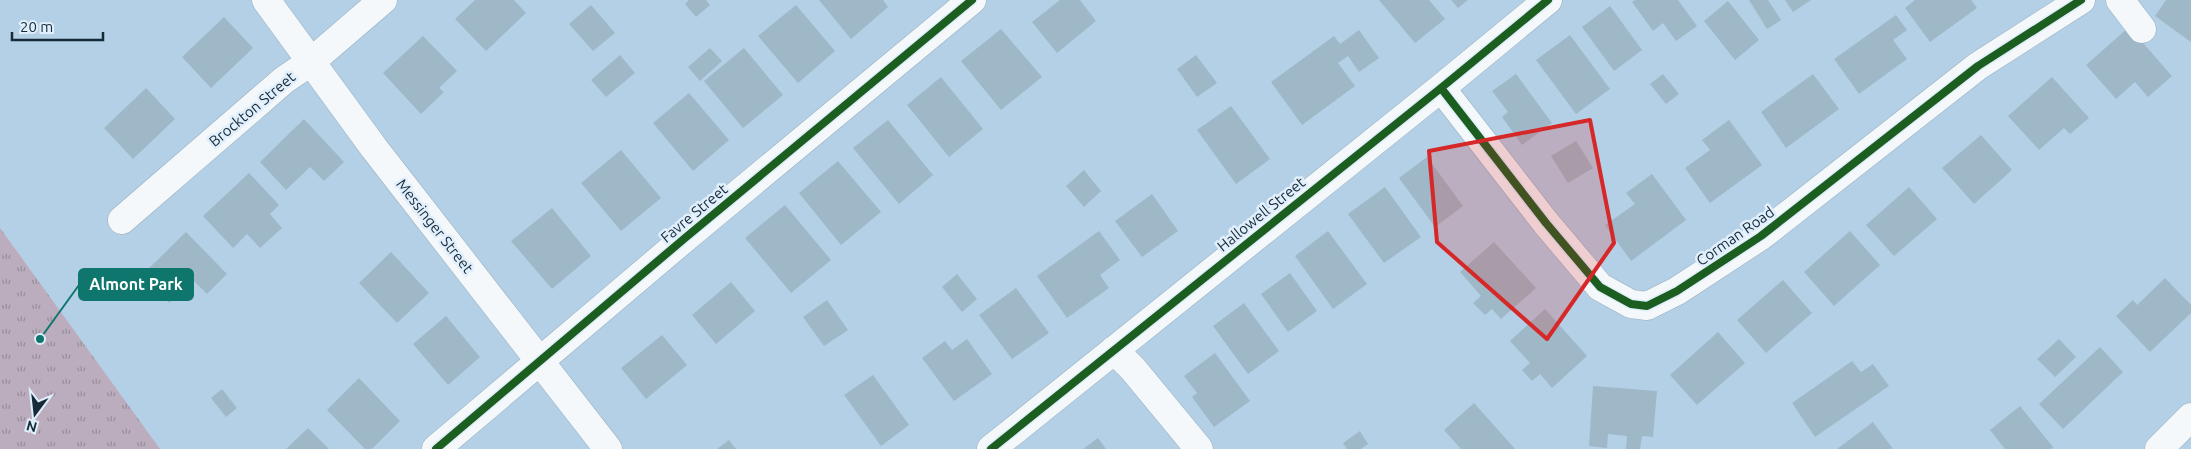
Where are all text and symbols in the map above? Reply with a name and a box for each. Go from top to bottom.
scale bar [12,10,104,42]
text: 20 m [20,18,53,35]
street label: Brockton Street [206,68,299,150]
street label: Hallowell Street [1214,173,1308,255]
street label: Messinger Street [393,176,477,276]
street label: Favre Street [657,180,731,246]
street label: Corman Road [1693,203,1777,269]
callout: Almont Park [79,269,193,300]
text: Almont Park [89,275,183,293]
north arrow [10,389,60,439]
text: N [25,417,39,436]

